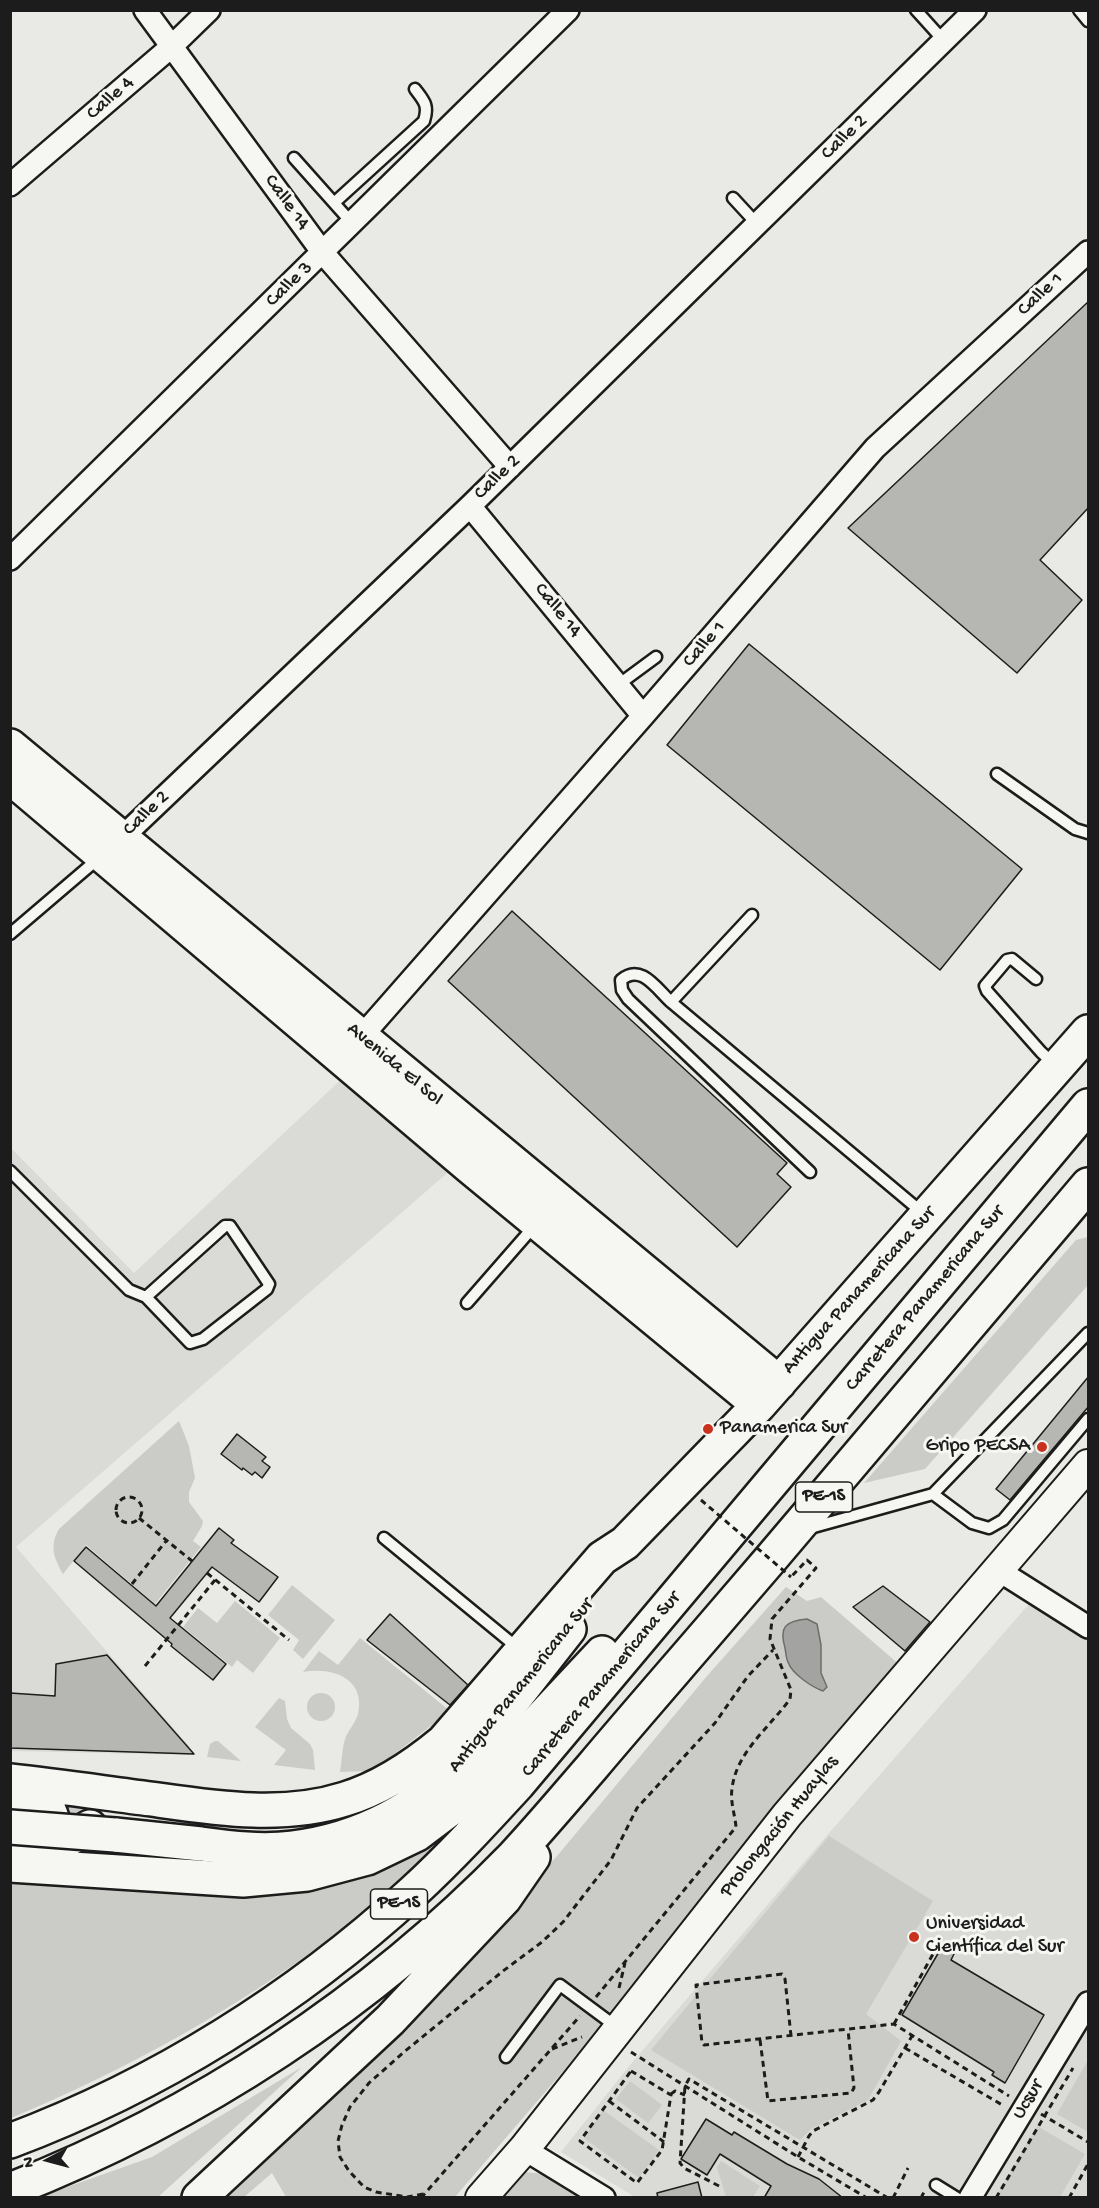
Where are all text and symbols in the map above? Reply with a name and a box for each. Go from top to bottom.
street label: Calle 4 [82,72,140,126]
street label: Calle 2 [817,110,873,166]
street label: Calle 14 [258,170,314,236]
street label: Calle 3 [261,257,319,313]
street label: Calle 1 [1013,268,1069,322]
street label: Calle 2 [470,450,526,506]
street label: Calle 14 [528,579,586,643]
street label: Calle 1 [678,617,732,673]
street label: Calle 2 [119,786,175,842]
street label: Avenida El Sol [341,1018,447,1112]
street label: Carretera Panamericana Sur [841,1201,1011,1397]
street label: Antigua Panamericana Sur [778,1202,942,1380]
place label: Panamerica Sur [720,1417,847,1441]
marker: Panamerica Sur [701,1422,715,1436]
place label: Gripo PECSA [926,1435,1030,1459]
marker: Gripo PECSA [1035,1440,1049,1454]
road number: PE-1S [796,1482,852,1512]
street label: Carretera Panamericana Sur [517,1587,687,1783]
street label: Antigua Panamericana Sur [444,1594,600,1778]
street label: Prolongación Huaylas [715,1751,845,1903]
road number: PE-1S [370,1889,428,1919]
place label: Universidad Científica del Sur [926,1913,1064,1960]
marker: Universidad Científica del Sur [907,1930,921,1944]
street label: Ucsur [1008,2076,1050,2124]
north arrow [18,2130,78,2190]
text: N [20,2156,40,2168]

